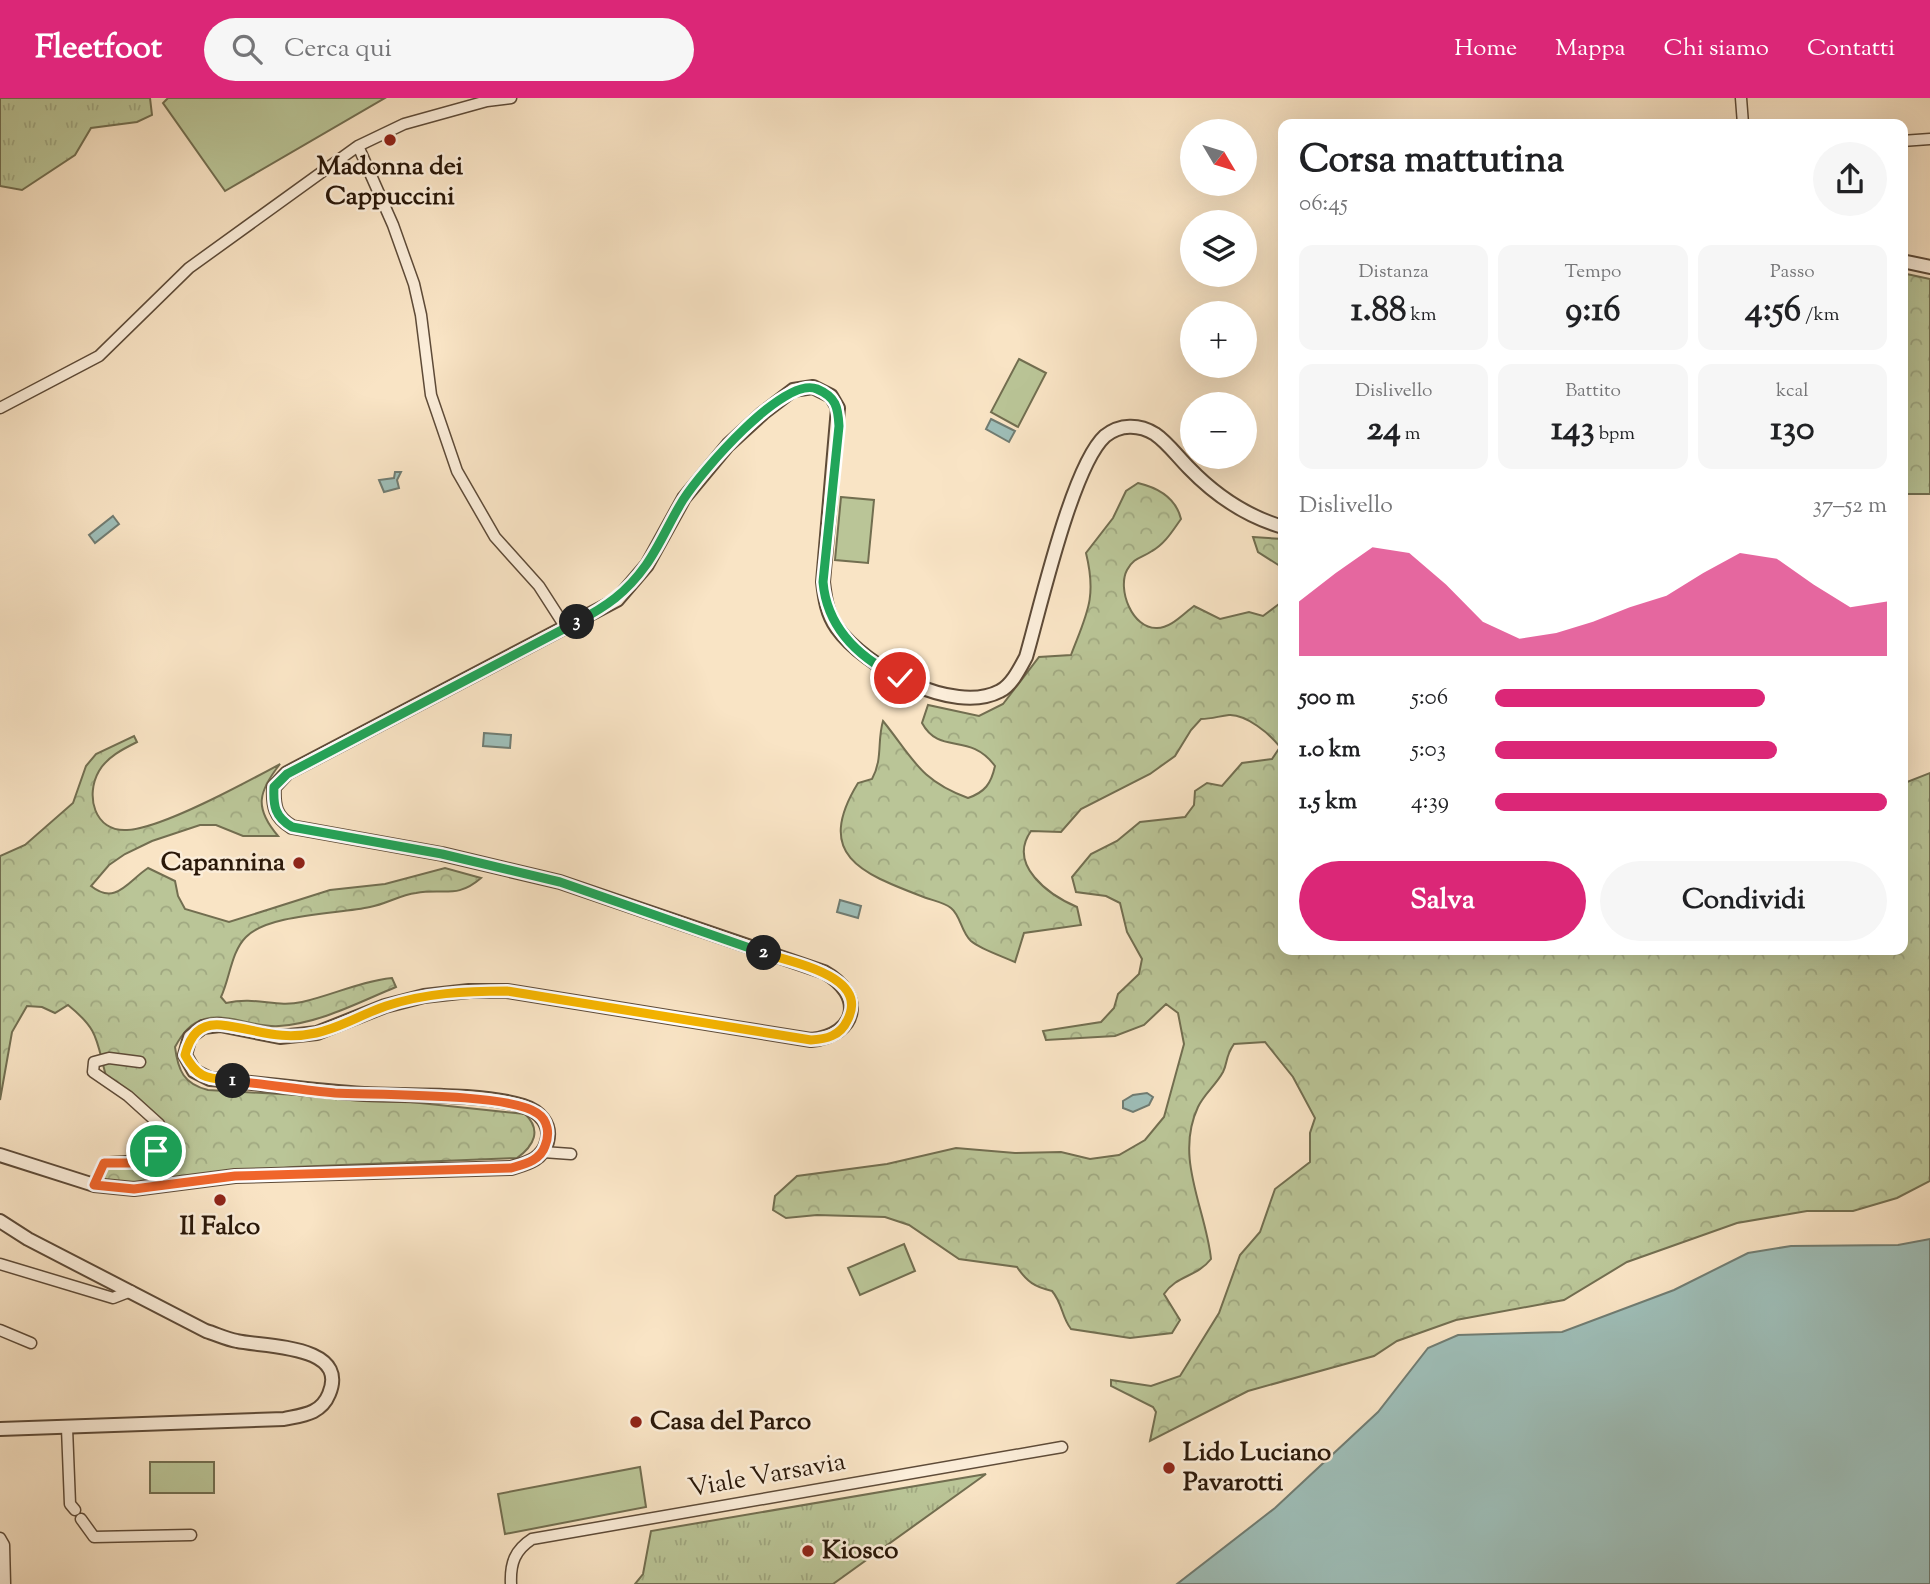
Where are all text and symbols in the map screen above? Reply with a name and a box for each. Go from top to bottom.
search box [204,18,694,81]
text: Fleetfoot [35,25,162,73]
icon: search [228,30,266,68]
text: Cerca qui [284,31,392,68]
text: Home [1454,32,1517,66]
text: Mappa [1555,32,1626,66]
text: Chi siamo [1664,32,1769,66]
text: Contatti [1807,32,1895,66]
north arrow [1180,119,1256,196]
map controls [1180,119,1257,469]
marker: Madonna dei Cappuccini [382,132,398,148]
text: Corsa mattutina [1299,135,1564,189]
button: share [1813,142,1887,216]
place label: Madonna dei Cappuccini [317,149,464,216]
text: 06:45 [1299,188,1348,221]
button: layers [1180,210,1257,287]
text: Distanza [1358,259,1429,286]
text: Tempo [1564,259,1622,286]
text: Passo [1770,259,1815,286]
text: 1.88 [1351,286,1406,337]
text: 9:16 [1565,286,1621,337]
text: 4:56 [1745,286,1801,337]
button: + [1180,301,1257,378]
text: km [1406,302,1437,329]
text: /km [1801,302,1840,329]
text: Dislivello [1355,378,1432,405]
text: Battito [1565,378,1621,405]
text: kcal [1776,378,1809,405]
button: − [1180,392,1257,469]
text: 24 [1367,405,1401,456]
text: 143 [1551,405,1595,456]
text: 130 [1770,405,1814,456]
text: m [1401,421,1421,448]
text: bpm [1595,421,1635,448]
text: Dislivello [1299,490,1393,523]
text: 37–52 m [1813,490,1887,523]
pin: 3 [560,604,594,640]
text: 3 [573,608,580,635]
pin [870,648,930,708]
icon: check [881,659,919,697]
text: 500 m [1299,682,1355,715]
text: 5:06 [1411,682,1448,715]
text: 1.0 km [1299,734,1361,767]
text: 5:03 [1411,734,1446,767]
text: 1.5 km [1299,786,1357,819]
text: 4:39 [1411,786,1449,819]
place label: Capannina [161,845,285,882]
marker: Capannina [291,855,307,871]
button: Salva [1299,861,1586,941]
button: Condividi [1600,861,1887,941]
pin: 2 [746,936,782,970]
text: 2 [759,939,768,966]
pin: 1 [216,1063,250,1098]
text: 1 [229,1067,236,1094]
pin [126,1121,186,1181]
icon: arrive [137,1132,175,1170]
marker: Il Falco [212,1192,228,1208]
place label: Il Falco [180,1209,260,1246]
place label: Casa del Parco [650,1404,811,1441]
marker: Casa del Parco [628,1414,644,1430]
place label: Lido Luciano Pavarotti [1183,1435,1331,1502]
street label: Viale Varsavia [685,1444,849,1508]
marker: Lido Luciano Pavarotti [1161,1460,1177,1476]
place label: Kiosco [822,1533,899,1570]
marker: Kiosco [800,1543,816,1559]

